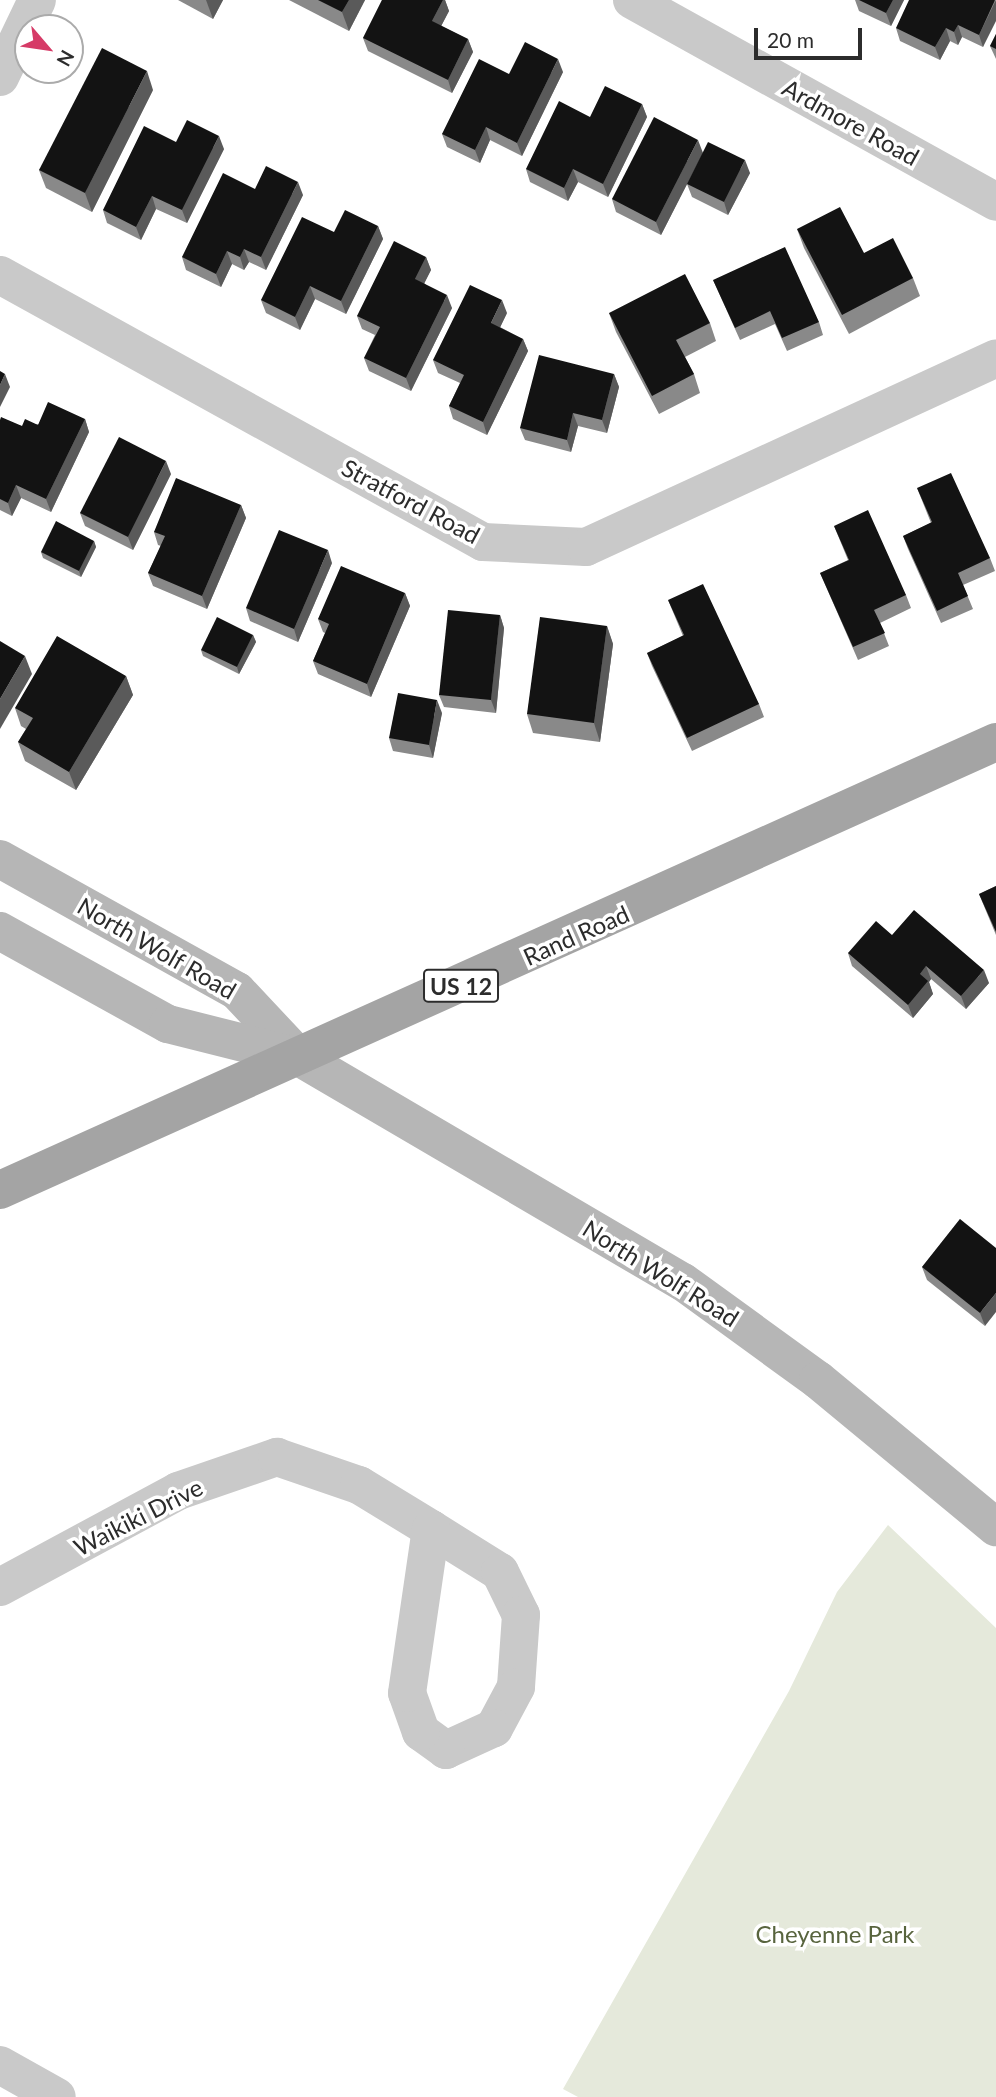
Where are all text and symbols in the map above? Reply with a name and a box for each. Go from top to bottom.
north arrow [14,14,84,84]
scale bar [758,14,866,58]
text: 20 m [767,27,814,52]
text: N [52,46,80,70]
street label: Ardmore Road [778,73,924,171]
street label: Stratford Road [337,453,485,549]
street label: North Wolf Road [72,891,242,1005]
street label: Rand Road [519,899,633,971]
road number: US 12 [422,967,500,1006]
street label: North Wolf Road [577,1213,745,1333]
street label: Waikiki Drive [69,1472,207,1562]
park label: Cheyenne Park [756,1920,914,1948]

